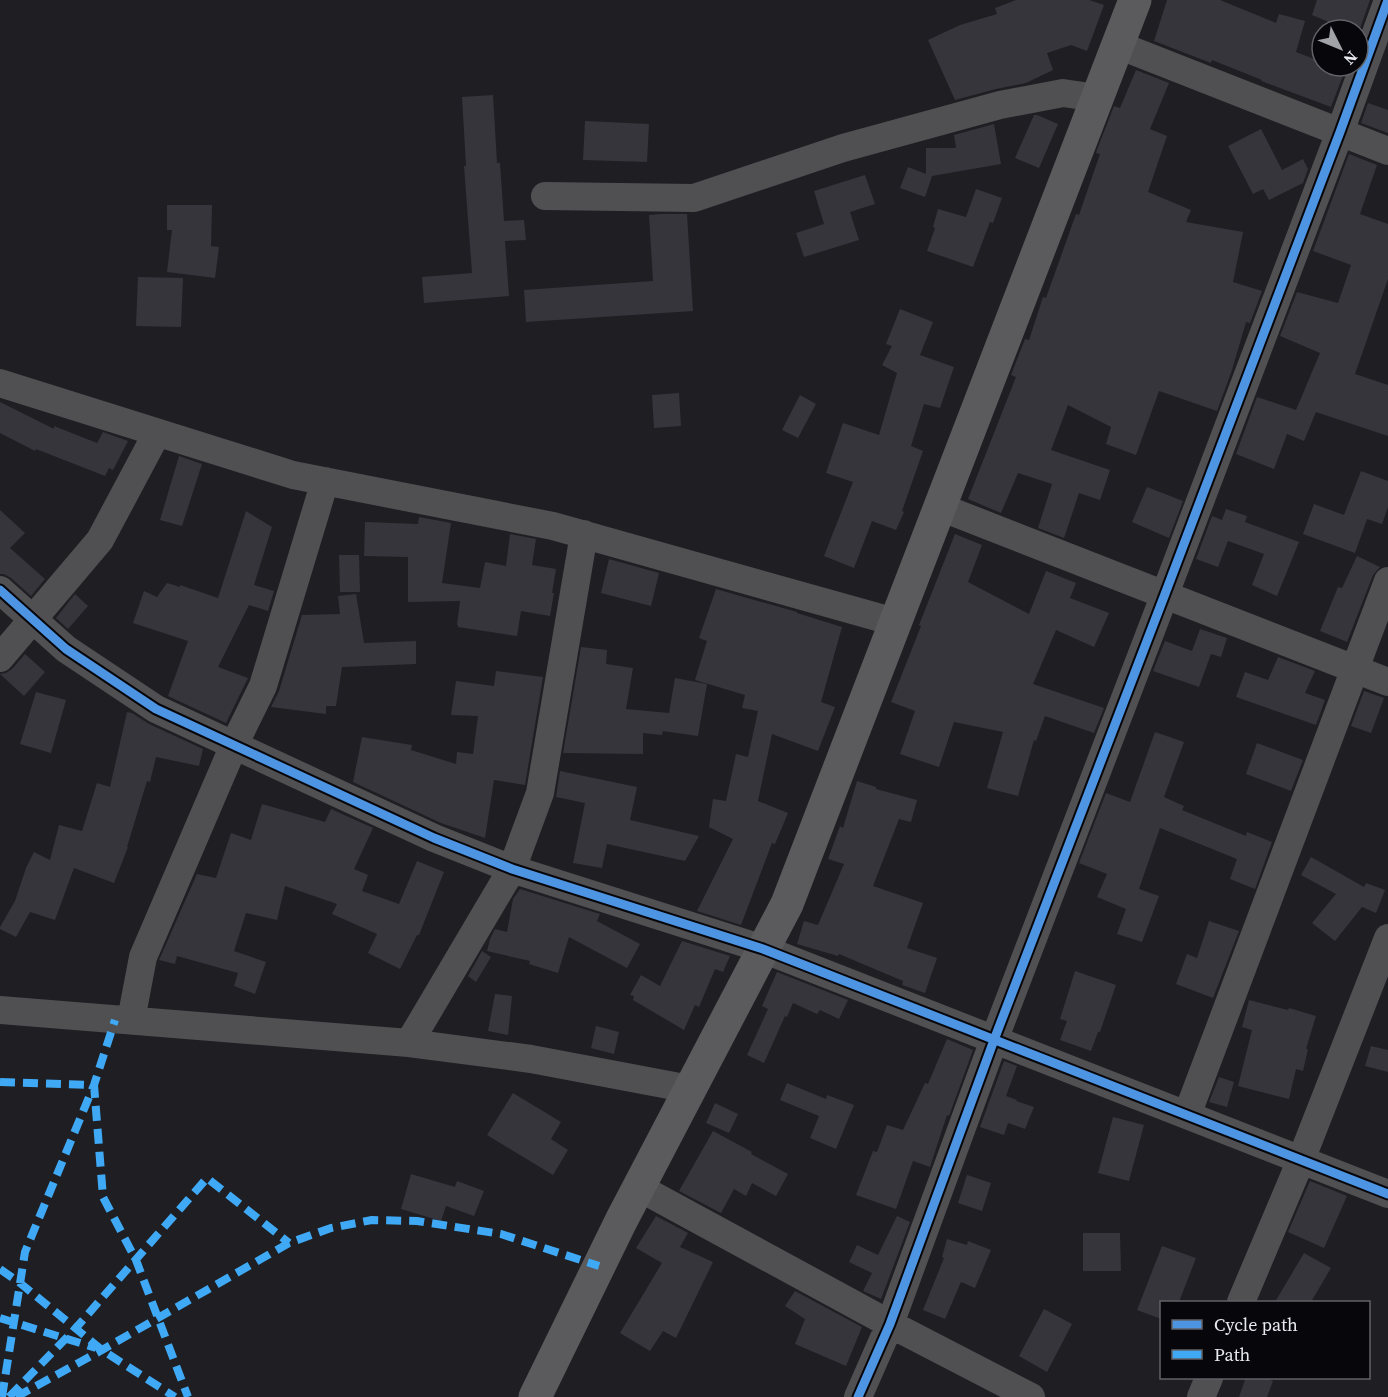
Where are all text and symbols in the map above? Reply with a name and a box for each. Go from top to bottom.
north arrow [1310,18,1370,78]
text: N [1339,46,1363,70]
legend [1160,1301,1370,1379]
text: Cycle path [1214,1312,1298,1337]
text: Path [1214,1342,1251,1367]

